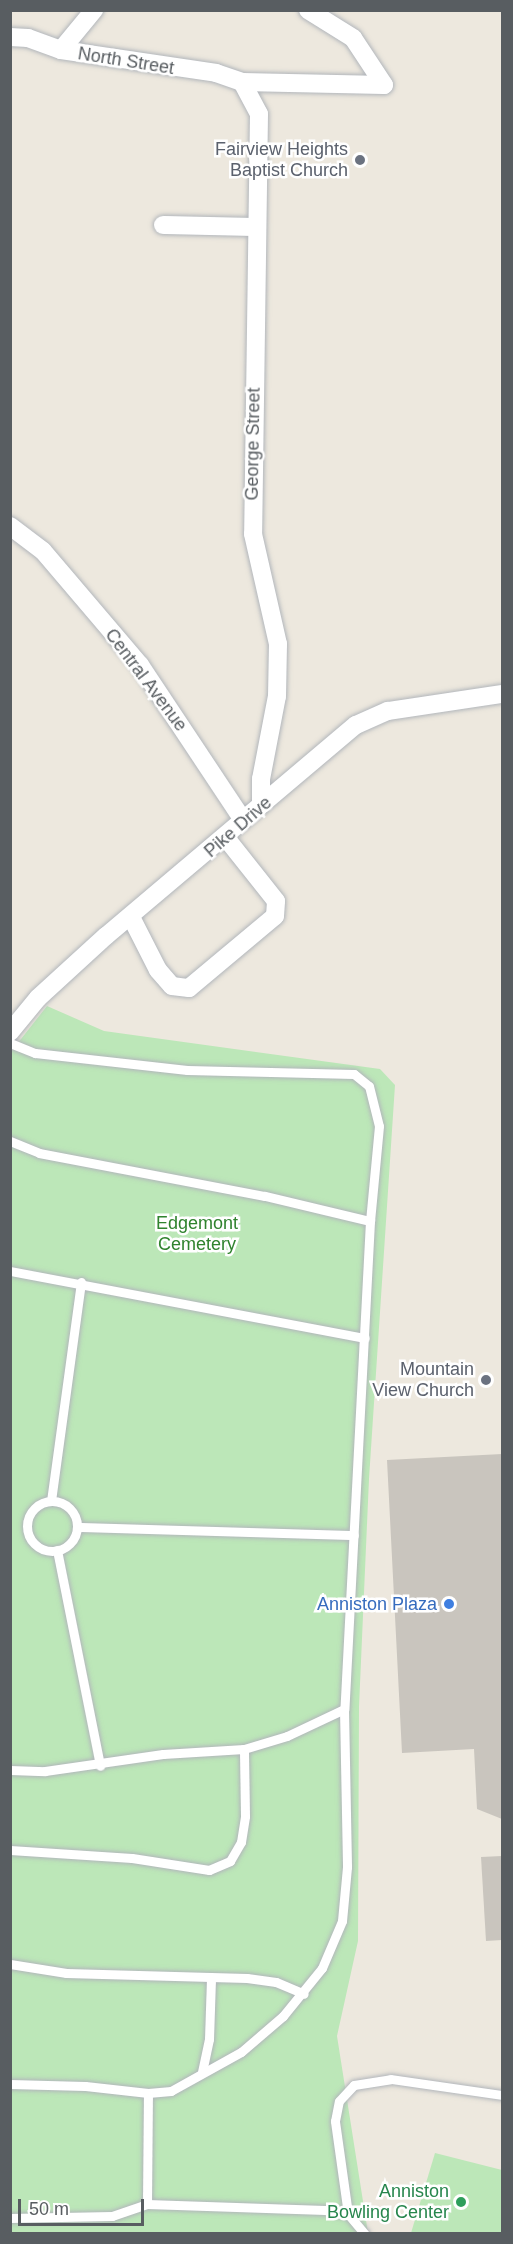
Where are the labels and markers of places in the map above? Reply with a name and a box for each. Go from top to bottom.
place label: Fairview Heights Baptist Church [215,139,348,182]
marker: Fairview Heights Baptist Church [353,153,367,167]
place label: Mountain View Church [372,1359,474,1402]
marker: Mountain View Church [479,1373,493,1387]
place label: Anniston Plaza [317,1593,437,1615]
marker: Anniston Plaza [442,1597,456,1611]
place label: Anniston Bowling Center [327,2181,449,2224]
marker: Anniston Bowling Center [454,2195,468,2209]

